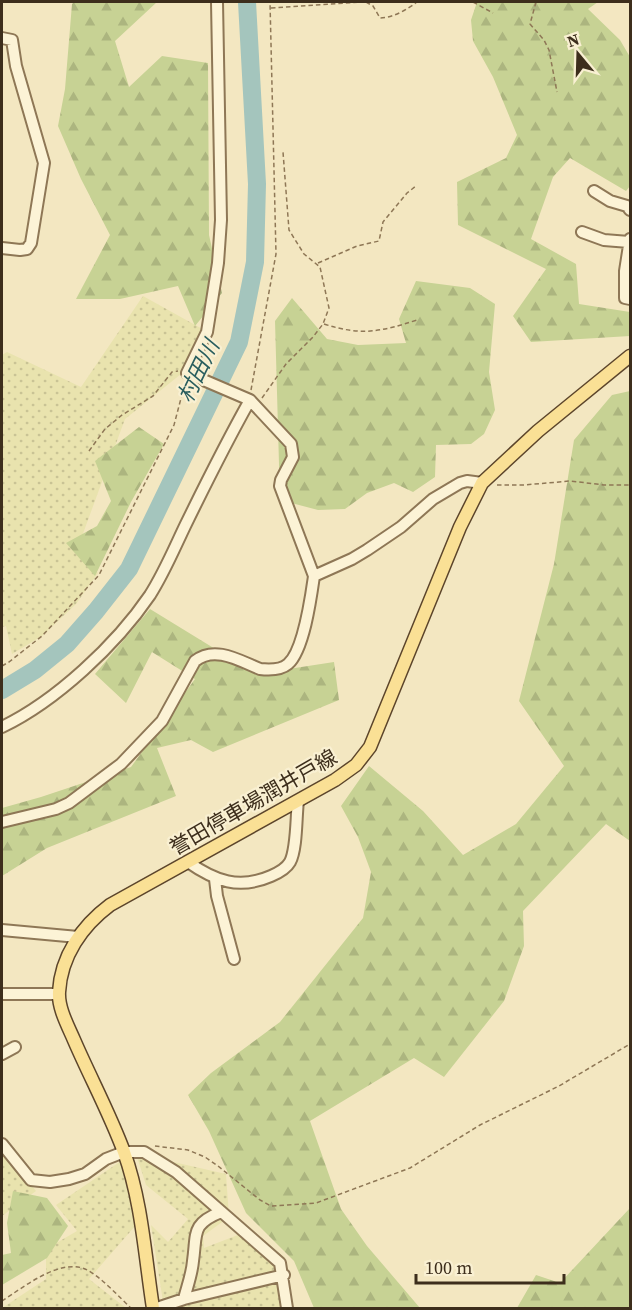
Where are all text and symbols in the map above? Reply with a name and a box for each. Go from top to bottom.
north arrow [548,24,608,84]
text: N [564,27,583,52]
water label: 村田川 [170,333,227,407]
street label: 誉田停車場潤井戸線 [164,742,342,862]
scale bar [416,1247,564,1285]
text: 100 m [425,1255,472,1280]

